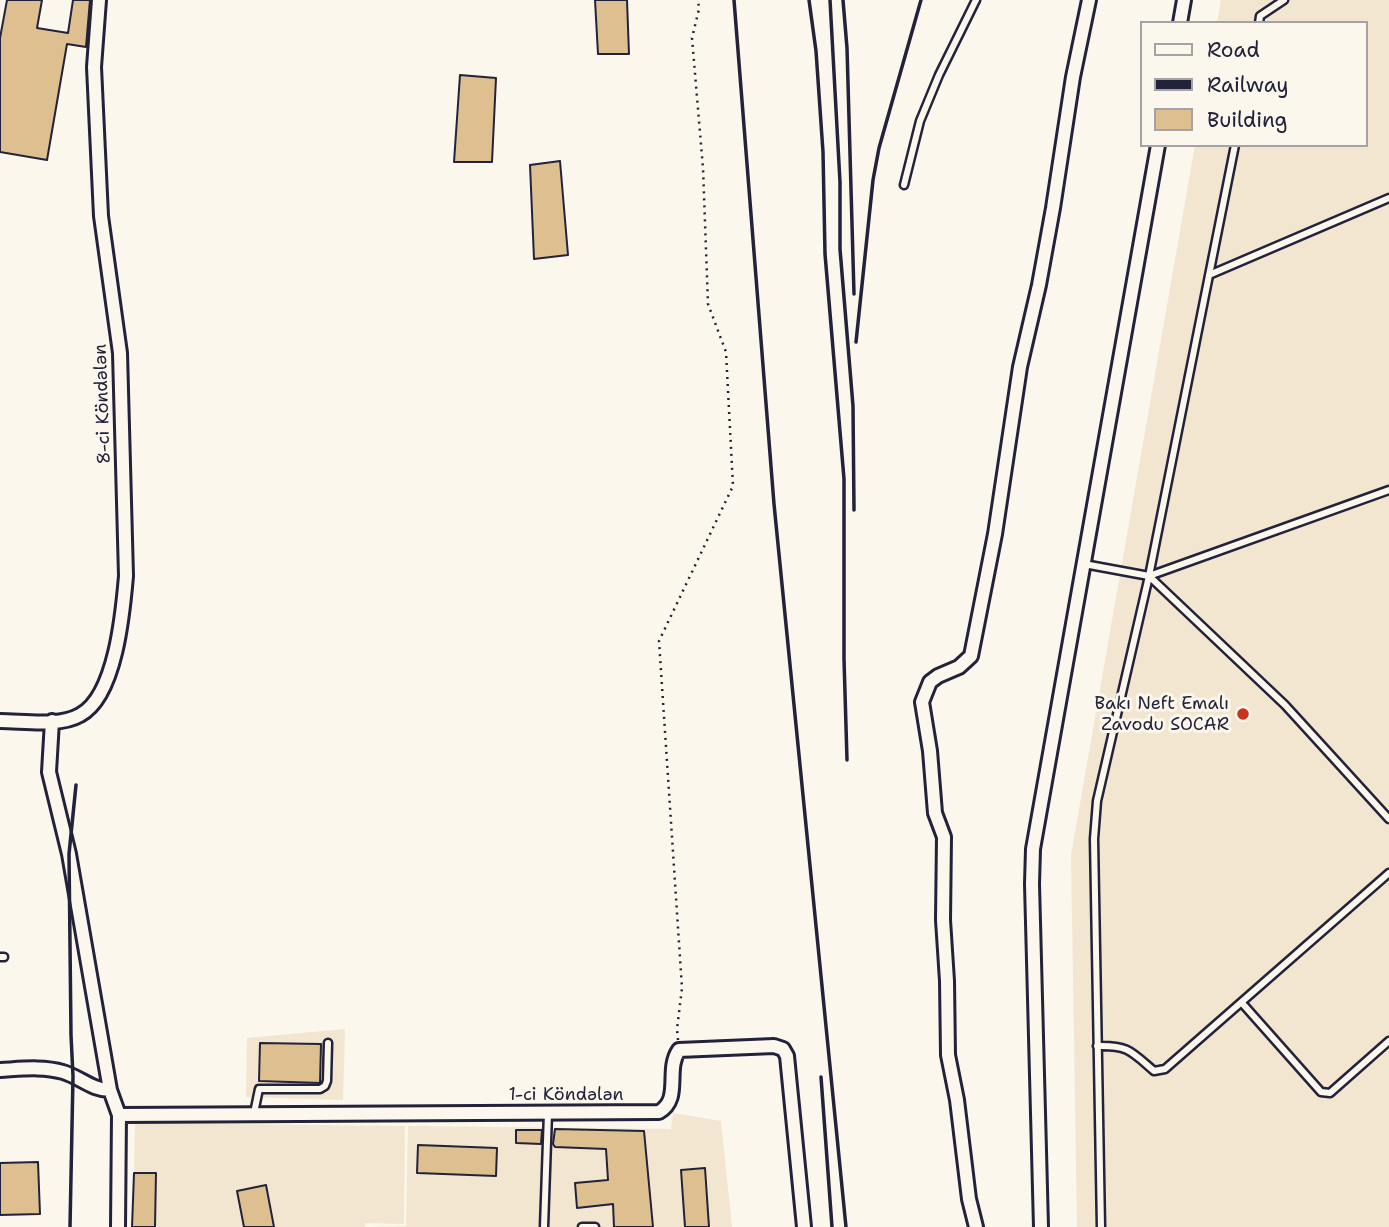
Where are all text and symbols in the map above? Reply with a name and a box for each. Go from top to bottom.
legend [1140,21,1368,147]
text: Road [1207,36,1260,64]
text: Railway [1207,71,1289,99]
text: Building [1207,106,1287,134]
street label: 8-ci Köndələn [90,344,116,464]
place label: Bakı Neft Emalı Zavodu SOCAR [1094,693,1229,736]
marker: Bakı Neft Emalı Zavodu SOCAR [1235,706,1251,722]
street label: 1-ci Köndələn [509,1084,623,1106]

